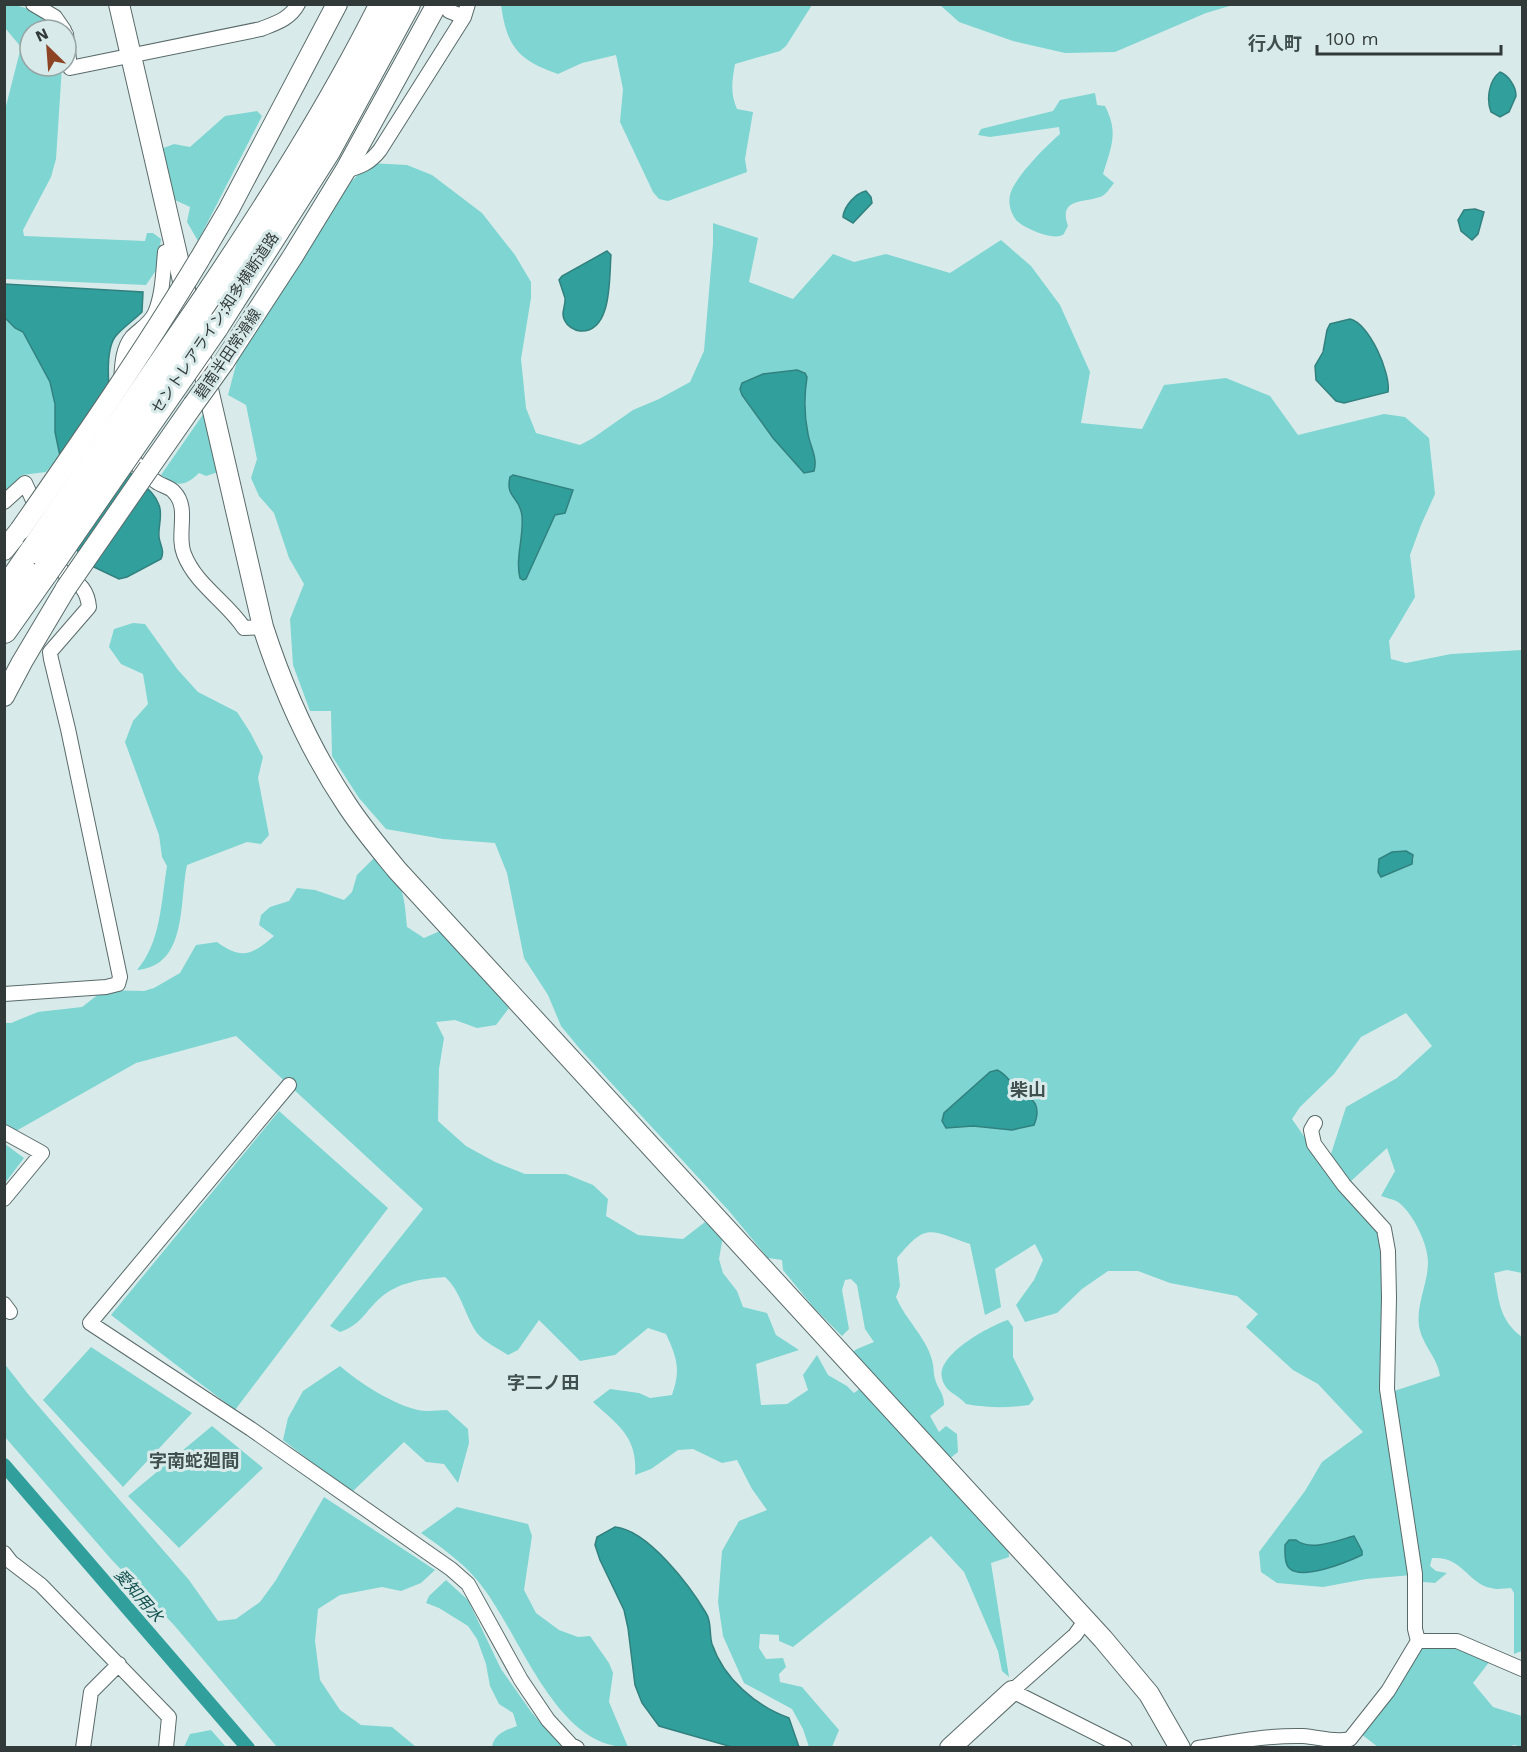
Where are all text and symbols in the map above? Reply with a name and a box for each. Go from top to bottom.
north arrow [18,18,78,78]
scale bar [1317,18,1502,56]
text: N [32,24,51,46]
text: 100 m [1326,28,1379,49]
district label: 行人町 [1248,33,1302,54]
street label: セントレアライン;知多横断道路 [148,229,282,417]
street label: 碧南半田常滑線 [191,305,265,403]
district label: 柴山 [1010,1079,1046,1100]
district label: 字二ノ田 [507,1372,579,1393]
district label: 字南蛇廻間 [149,1450,239,1471]
water label: 愛知用水 [110,1565,168,1627]

